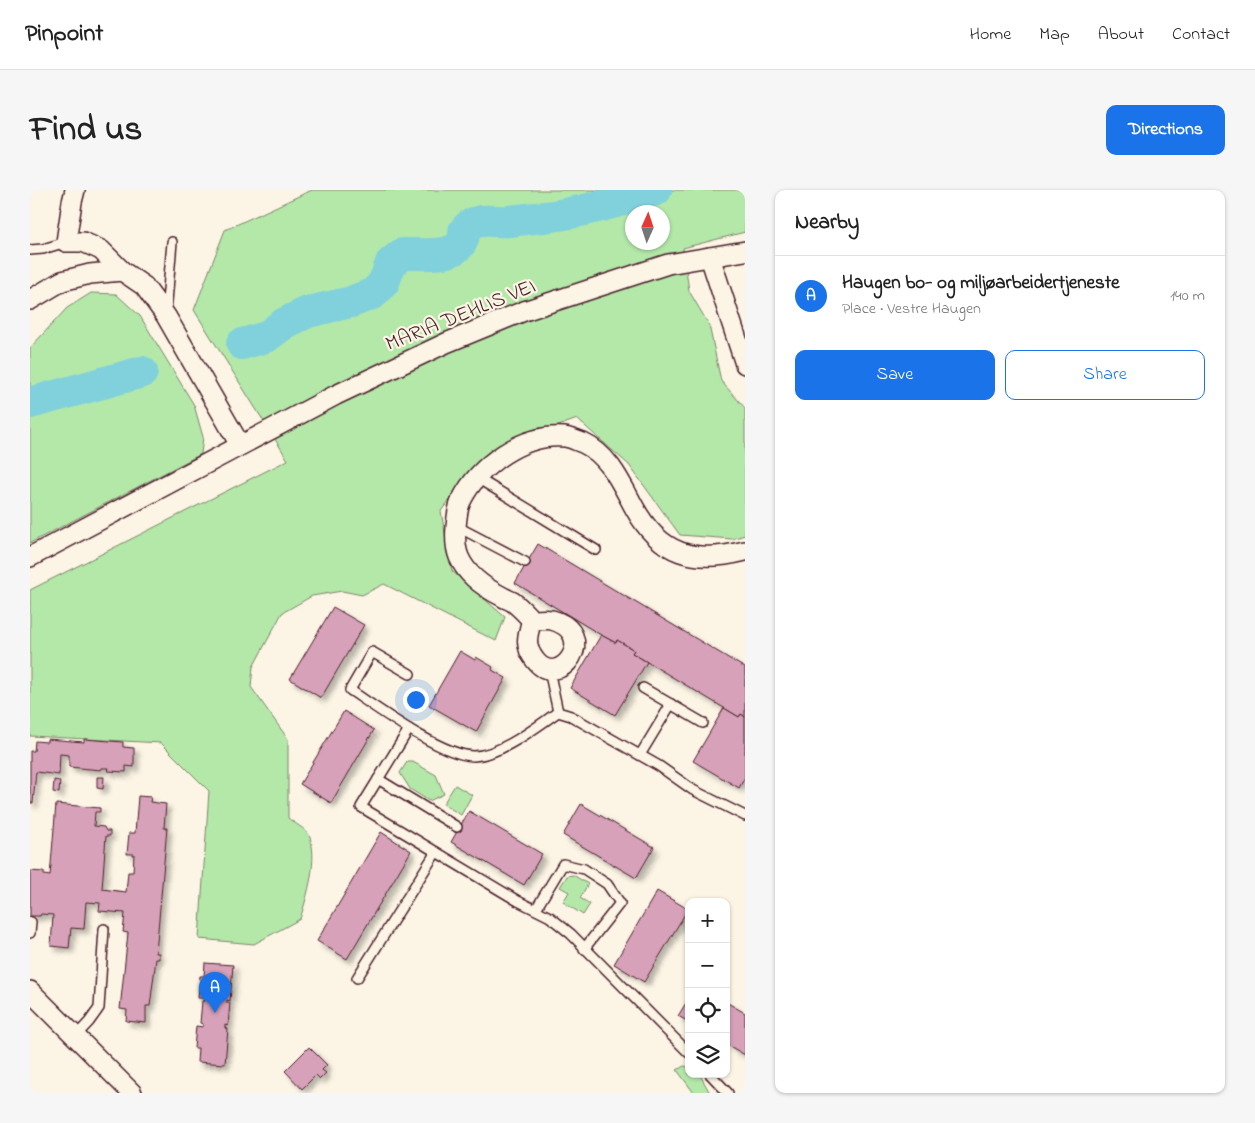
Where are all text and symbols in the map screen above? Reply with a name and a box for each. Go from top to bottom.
text: Pinpoint [25,17,103,52]
text: Home [970,22,1011,48]
text: Map [1039,22,1070,48]
text: About [1098,22,1144,48]
text: Contact [1172,22,1230,48]
text: Find us [30,105,142,156]
button: Directions [1106,105,1225,155]
north arrow [625,205,670,250]
text: Nearby [795,208,859,238]
text: Haugen bo- og miljøarbeidertjeneste [842,270,1120,297]
street label: MARIA DEHLIS VEI [381,272,541,360]
text: A [806,284,816,308]
text: 140 m [1170,284,1205,308]
text: Place · Vestre Haugen [842,297,981,321]
button: Save [795,350,995,400]
button: Share [1005,350,1205,400]
your location [403,687,429,713]
map controls [685,898,730,1078]
button: + [685,898,730,943]
button: − [685,943,730,988]
pin: A [199,972,231,1013]
button: locate [685,988,730,1033]
button: layers [685,1033,730,1078]

